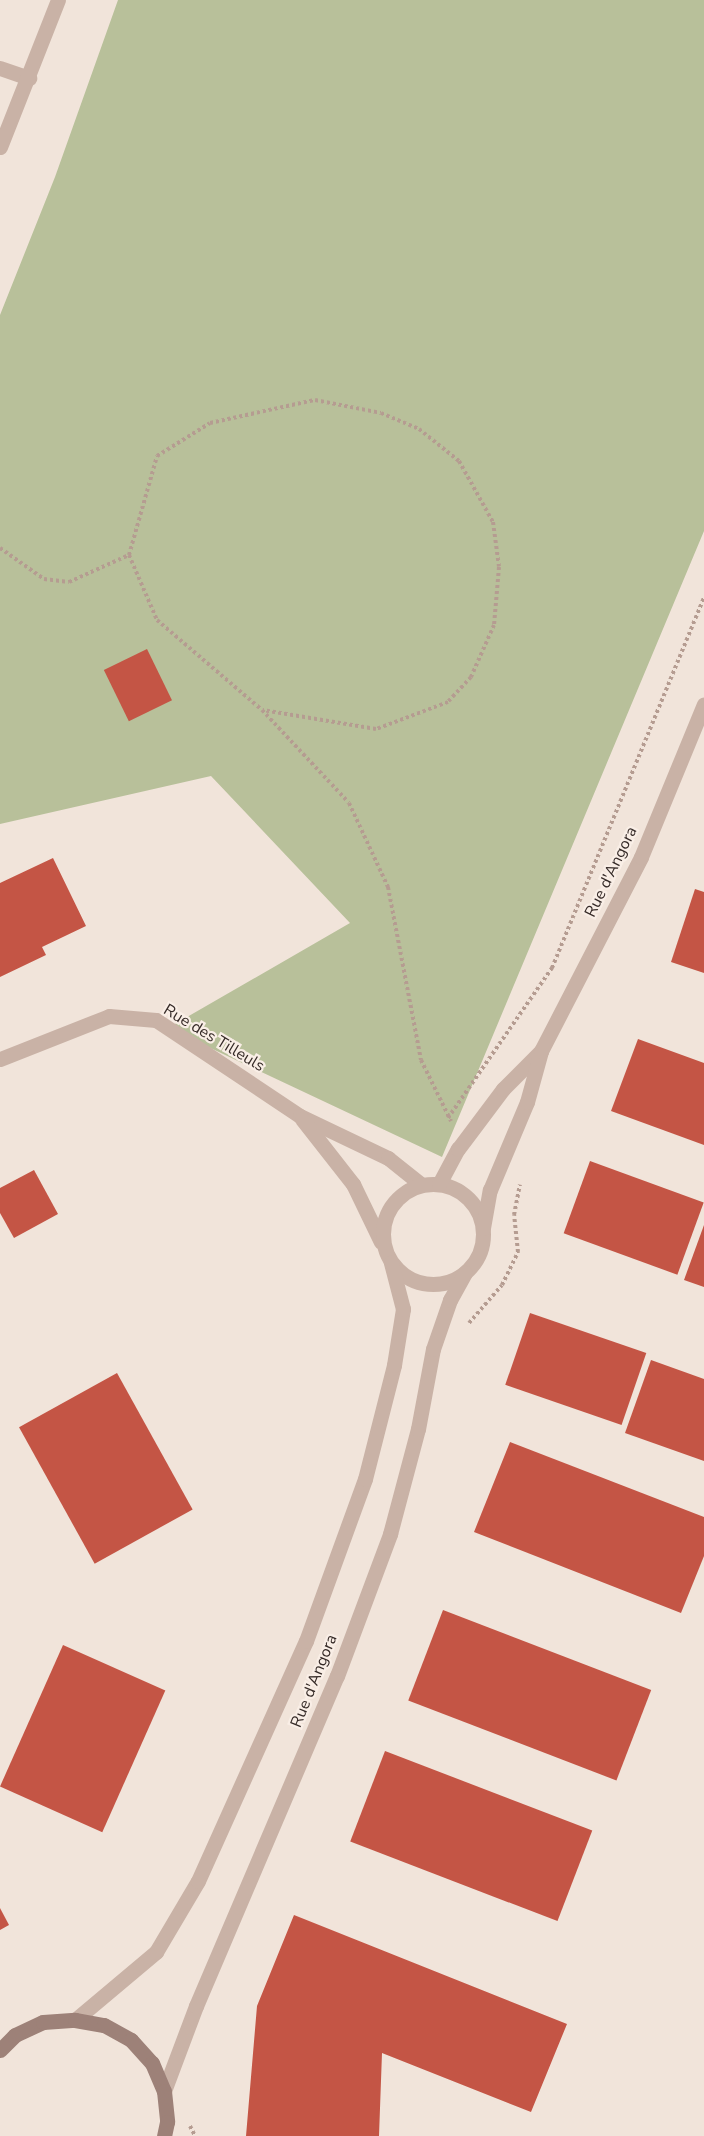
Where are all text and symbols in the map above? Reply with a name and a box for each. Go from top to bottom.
street label: Rue d'Angora [581,824,641,920]
street label: Rue des Tilleuls [160,1000,268,1076]
street label: Rue d'Angora [287,1632,341,1730]

